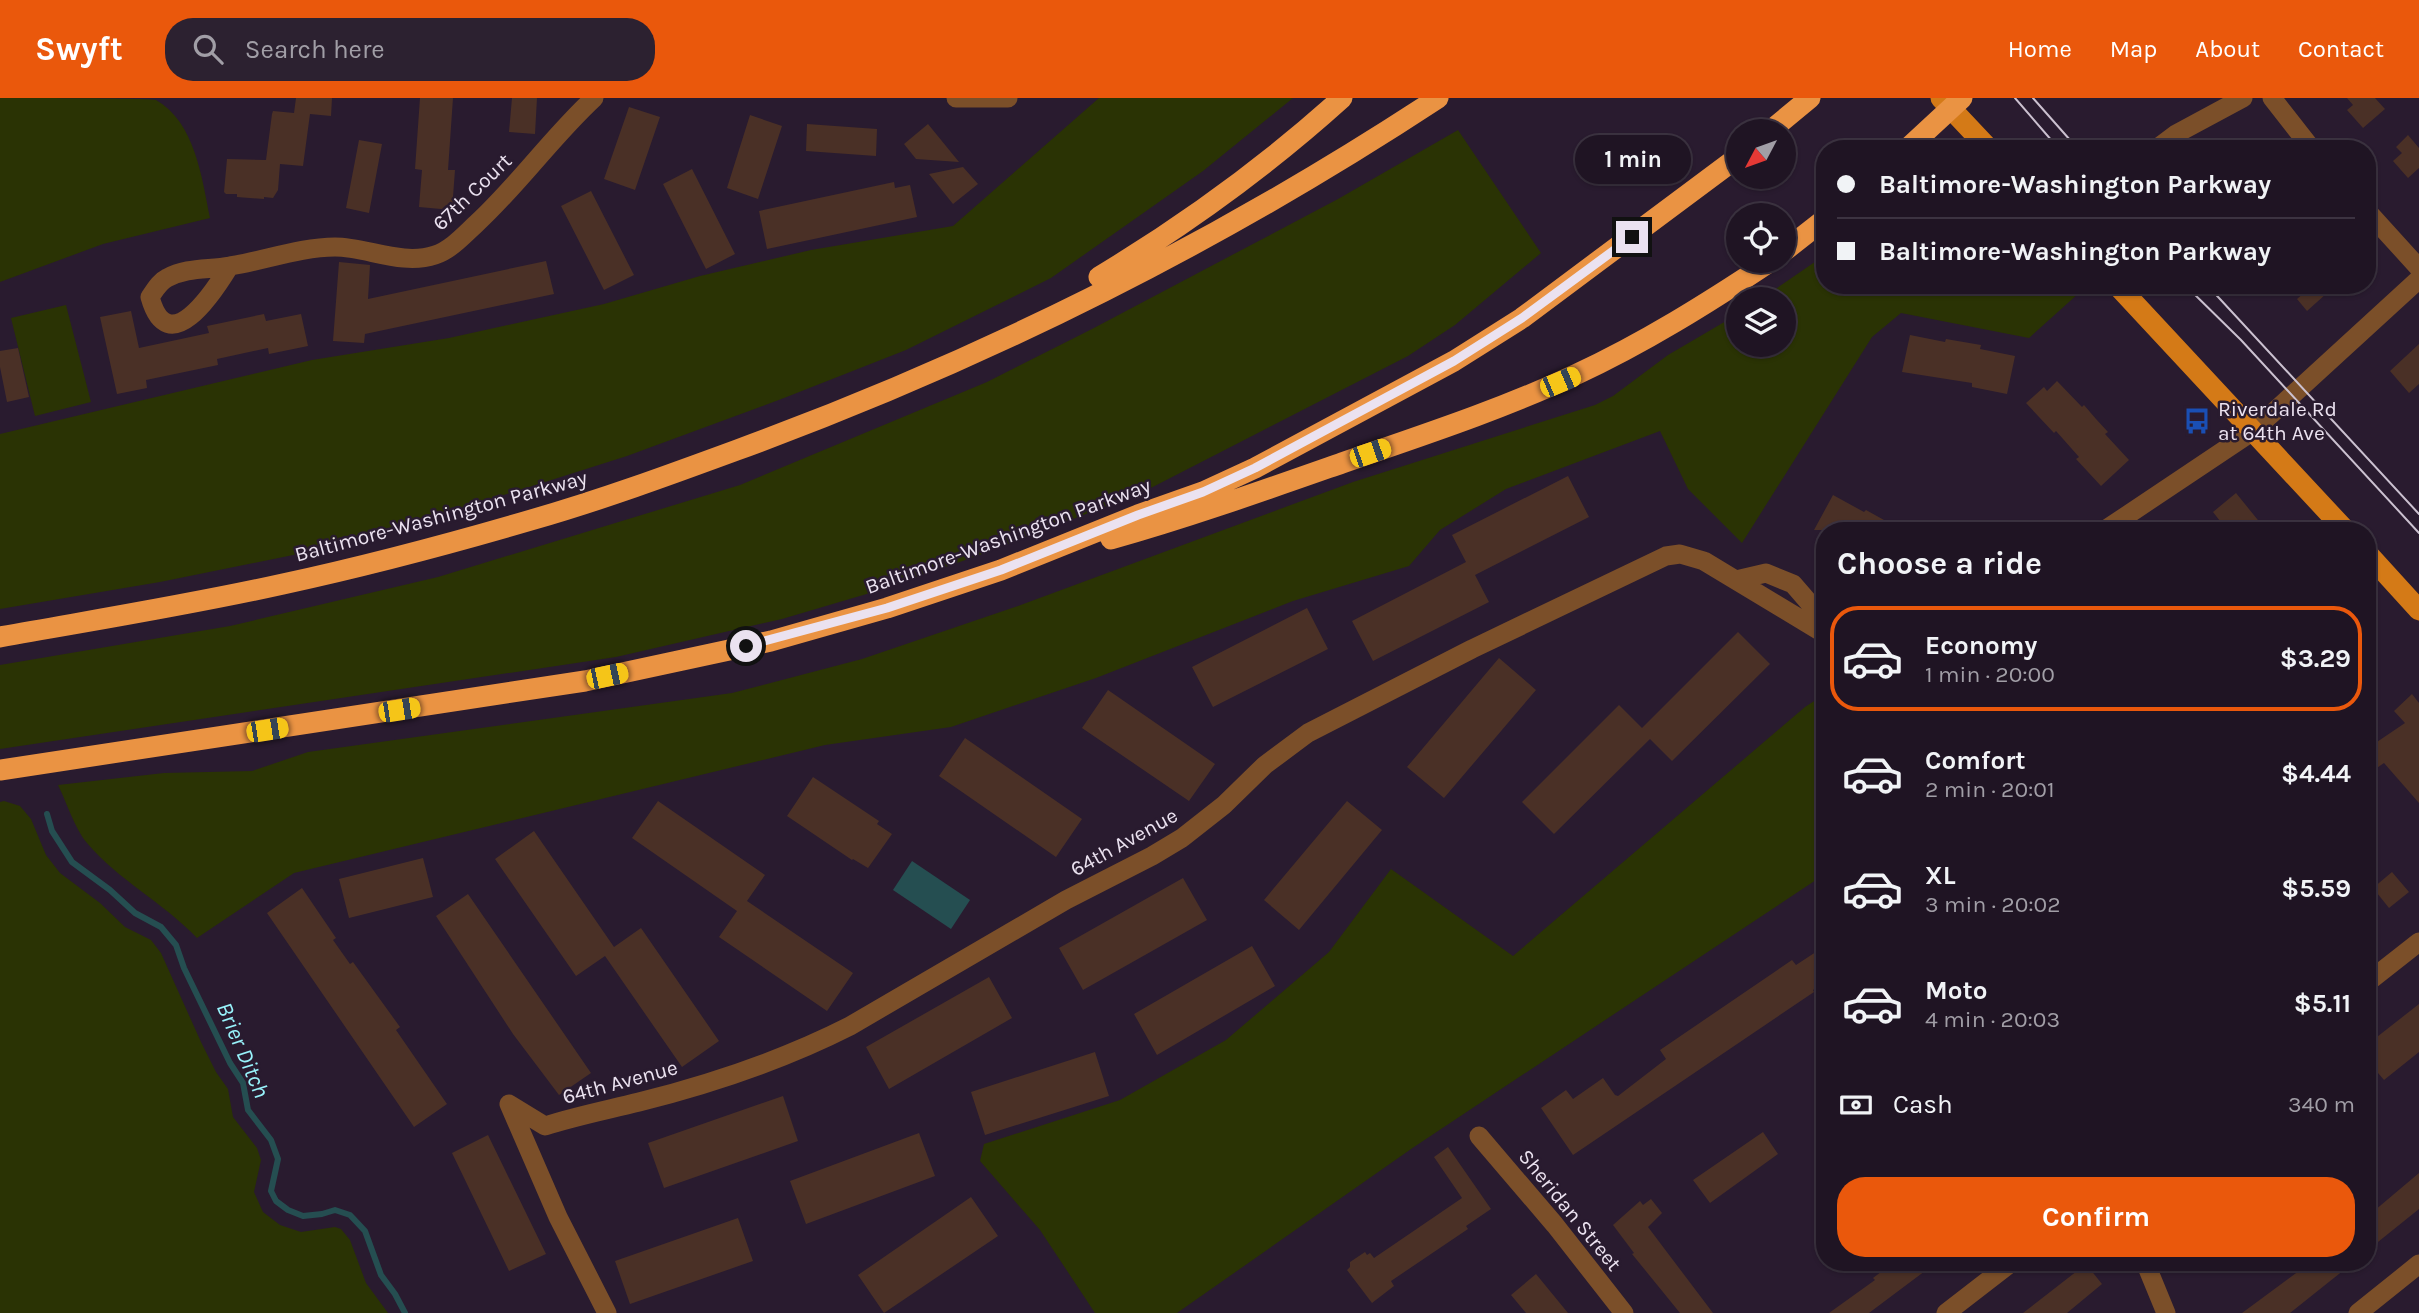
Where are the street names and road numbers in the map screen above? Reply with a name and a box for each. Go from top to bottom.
street label: 67th Court [428,149,516,235]
street label: Baltimore-Washington Parkway [292,465,590,567]
street label: Baltimore-Washington Parkway [862,473,1154,599]
street label: 64th Avenue [1066,803,1182,881]
street label: 64th Avenue [560,1055,680,1109]
street label: Sheridan Street [1514,1144,1626,1276]

